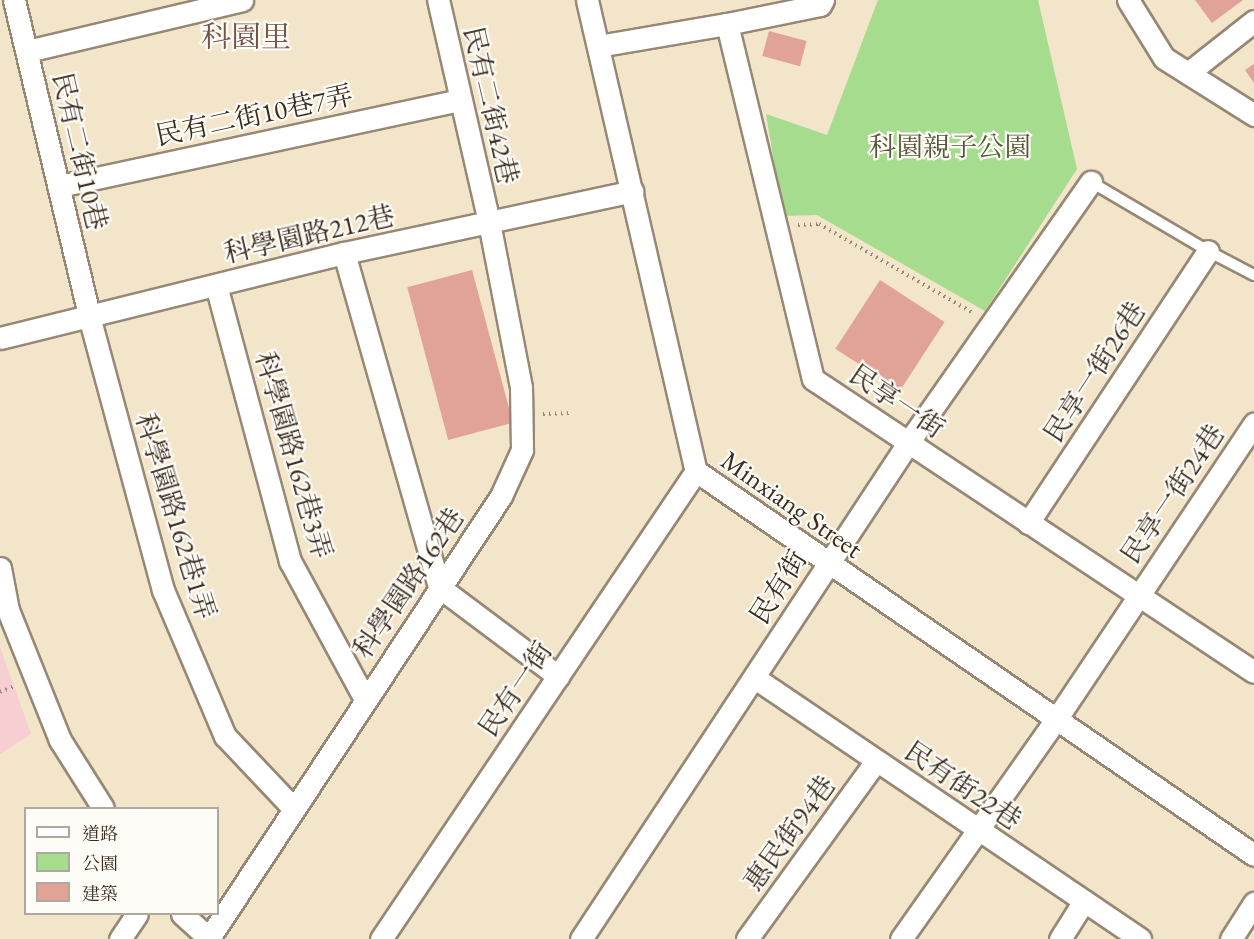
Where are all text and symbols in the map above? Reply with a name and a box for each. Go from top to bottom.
district label: 科園里 [201,19,291,55]
street label: 民有二街42巷 [457,23,525,187]
street label: 民有二街10巷 [46,69,114,233]
street label: 民有二街10巷7弄 [152,78,356,152]
park label: 科園親子公園 [869,131,1031,163]
street label: 科學園路212巷 [221,199,397,269]
street label: 民享一街26巷 [1037,296,1151,448]
street label: 科學園路162巷3弄 [249,348,339,562]
street label: 民享一街 [843,357,951,445]
street label: 科學園路162巷1弄 [129,409,223,623]
street label: 民享一街24巷 [1114,418,1230,570]
street label: Minxiang Street [715,443,869,565]
street label: 科學園路162巷 [346,502,470,664]
street label: 民有街 [743,544,813,630]
street label: 民有一街 [471,635,559,743]
street label: 民有街22巷 [898,734,1028,836]
street label: 惠民街94巷 [737,769,841,897]
legend [24,807,219,915]
text: 道路 [82,822,118,845]
text: 公園 [82,852,118,875]
text: 建築 [82,882,118,905]

